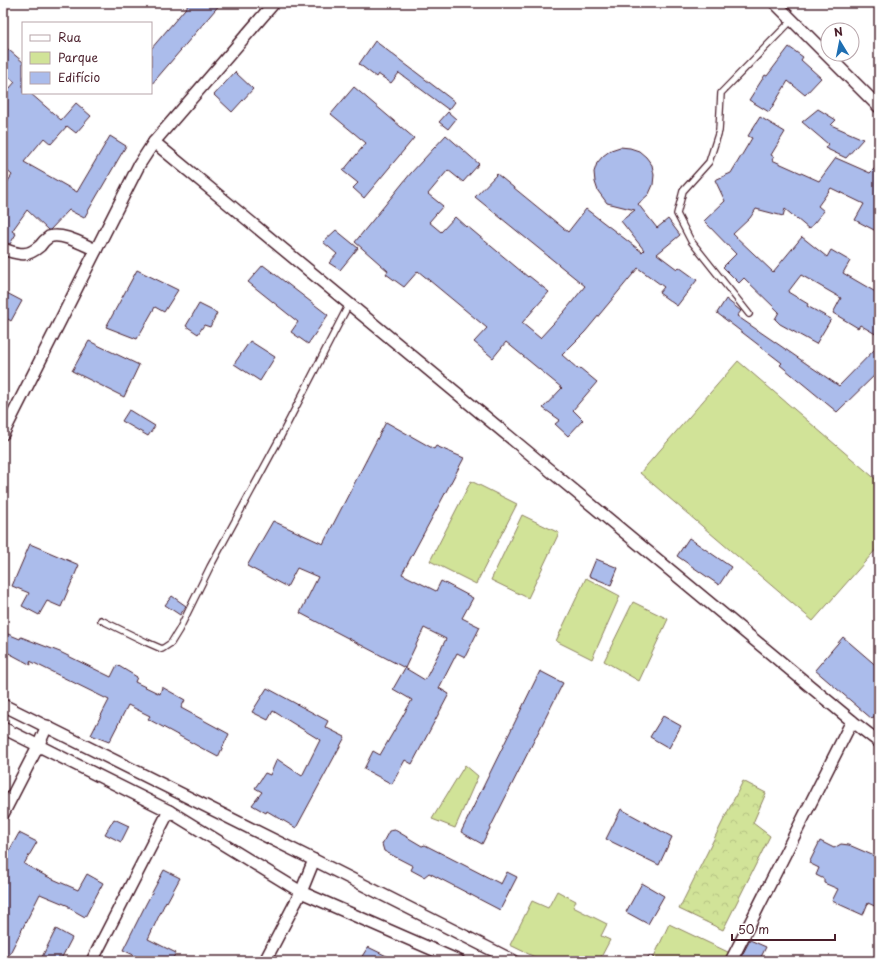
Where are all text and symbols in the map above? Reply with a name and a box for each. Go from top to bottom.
legend [22,22,152,94]
north arrow [820,22,860,62]
text: N [832,22,844,41]
text: Rua [58,28,82,46]
text: Parque [58,48,98,66]
text: Edifício [58,68,100,86]
scale bar [732,916,835,942]
text: 50 m [738,920,769,938]

